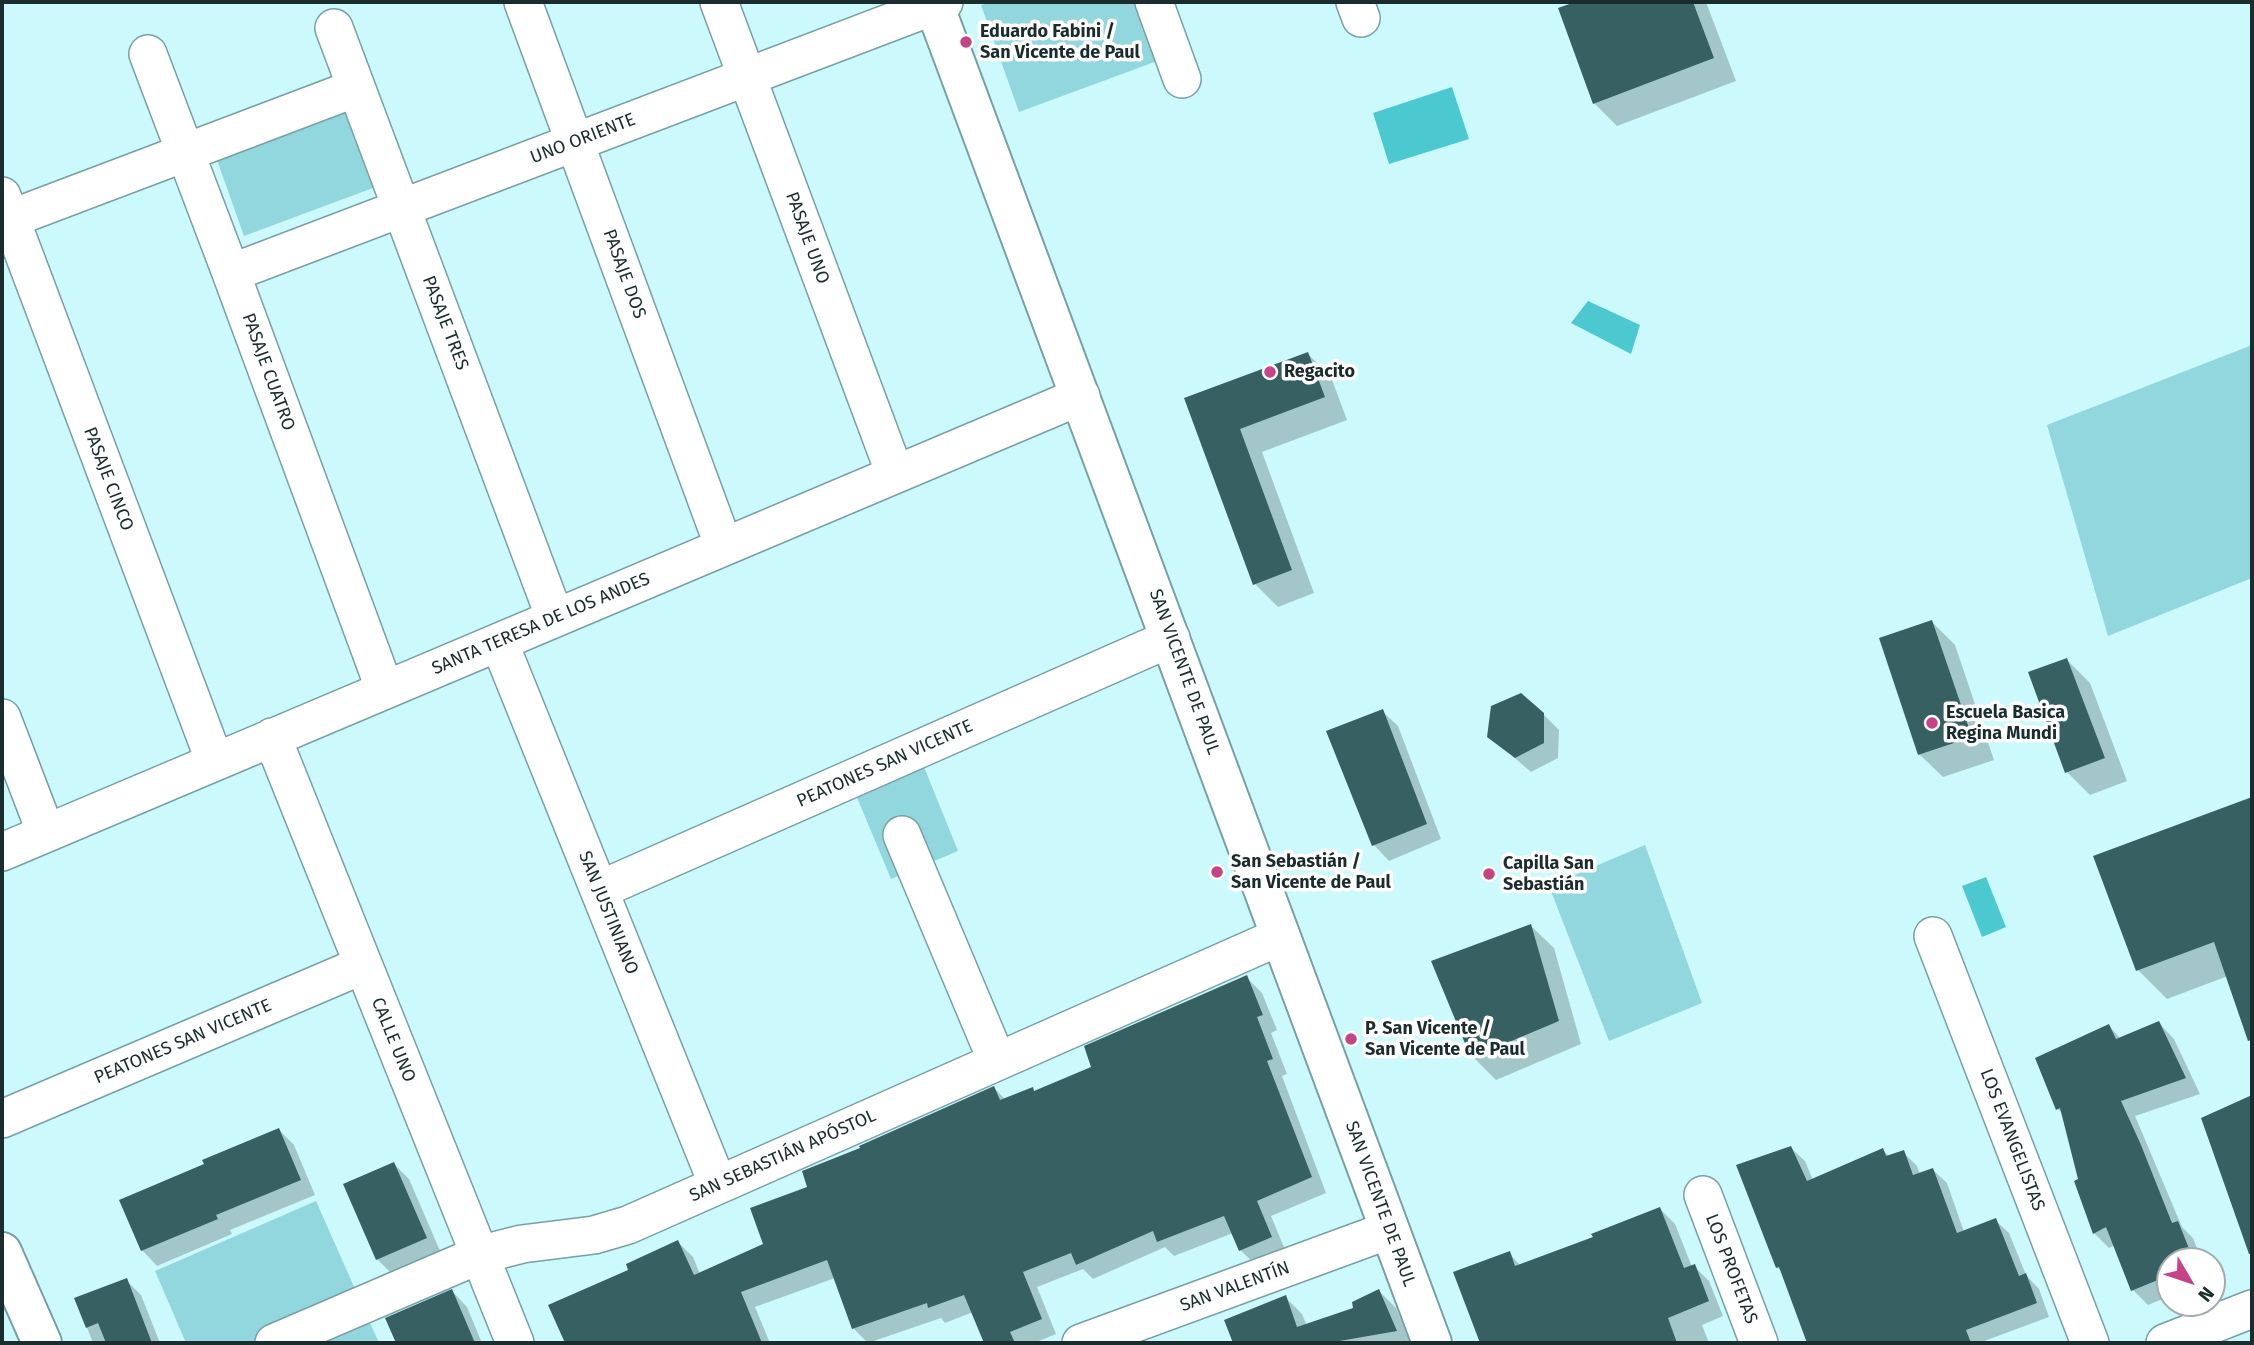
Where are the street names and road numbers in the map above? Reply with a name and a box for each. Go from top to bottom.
street label: UNO ORIENTE [527,109,639,169]
street label: PASAJE UNO [780,189,834,287]
street label: PASAJE DOS [598,226,650,322]
street label: PASAJE TRES [417,273,473,373]
street label: PASAJE CUATRO [237,310,299,434]
street label: PASAJE CINCO [78,424,138,534]
street label: SANTA TERESA DE LOS ANDES [429,568,653,680]
street label: SAN VICENTE DE PAUL [1144,586,1224,758]
street label: PEATONES SAN VICENTE [794,715,976,813]
street label: SAN JUSTINIANO [573,848,643,978]
street label: PEATONES SAN VICENTE [91,995,275,1089]
street label: CALLE UNO [366,995,420,1085]
street label: LOS EVANGELISTAS [1975,1066,2049,1214]
street label: SAN SEBASTIÁN APÓSTOL [686,1105,880,1207]
street label: SAN VICENTE DE PAUL [1340,1118,1420,1290]
street label: LOS PROFETAS [1700,1211,1762,1327]
street label: SAN VALENTÍN [1177,1257,1293,1317]

